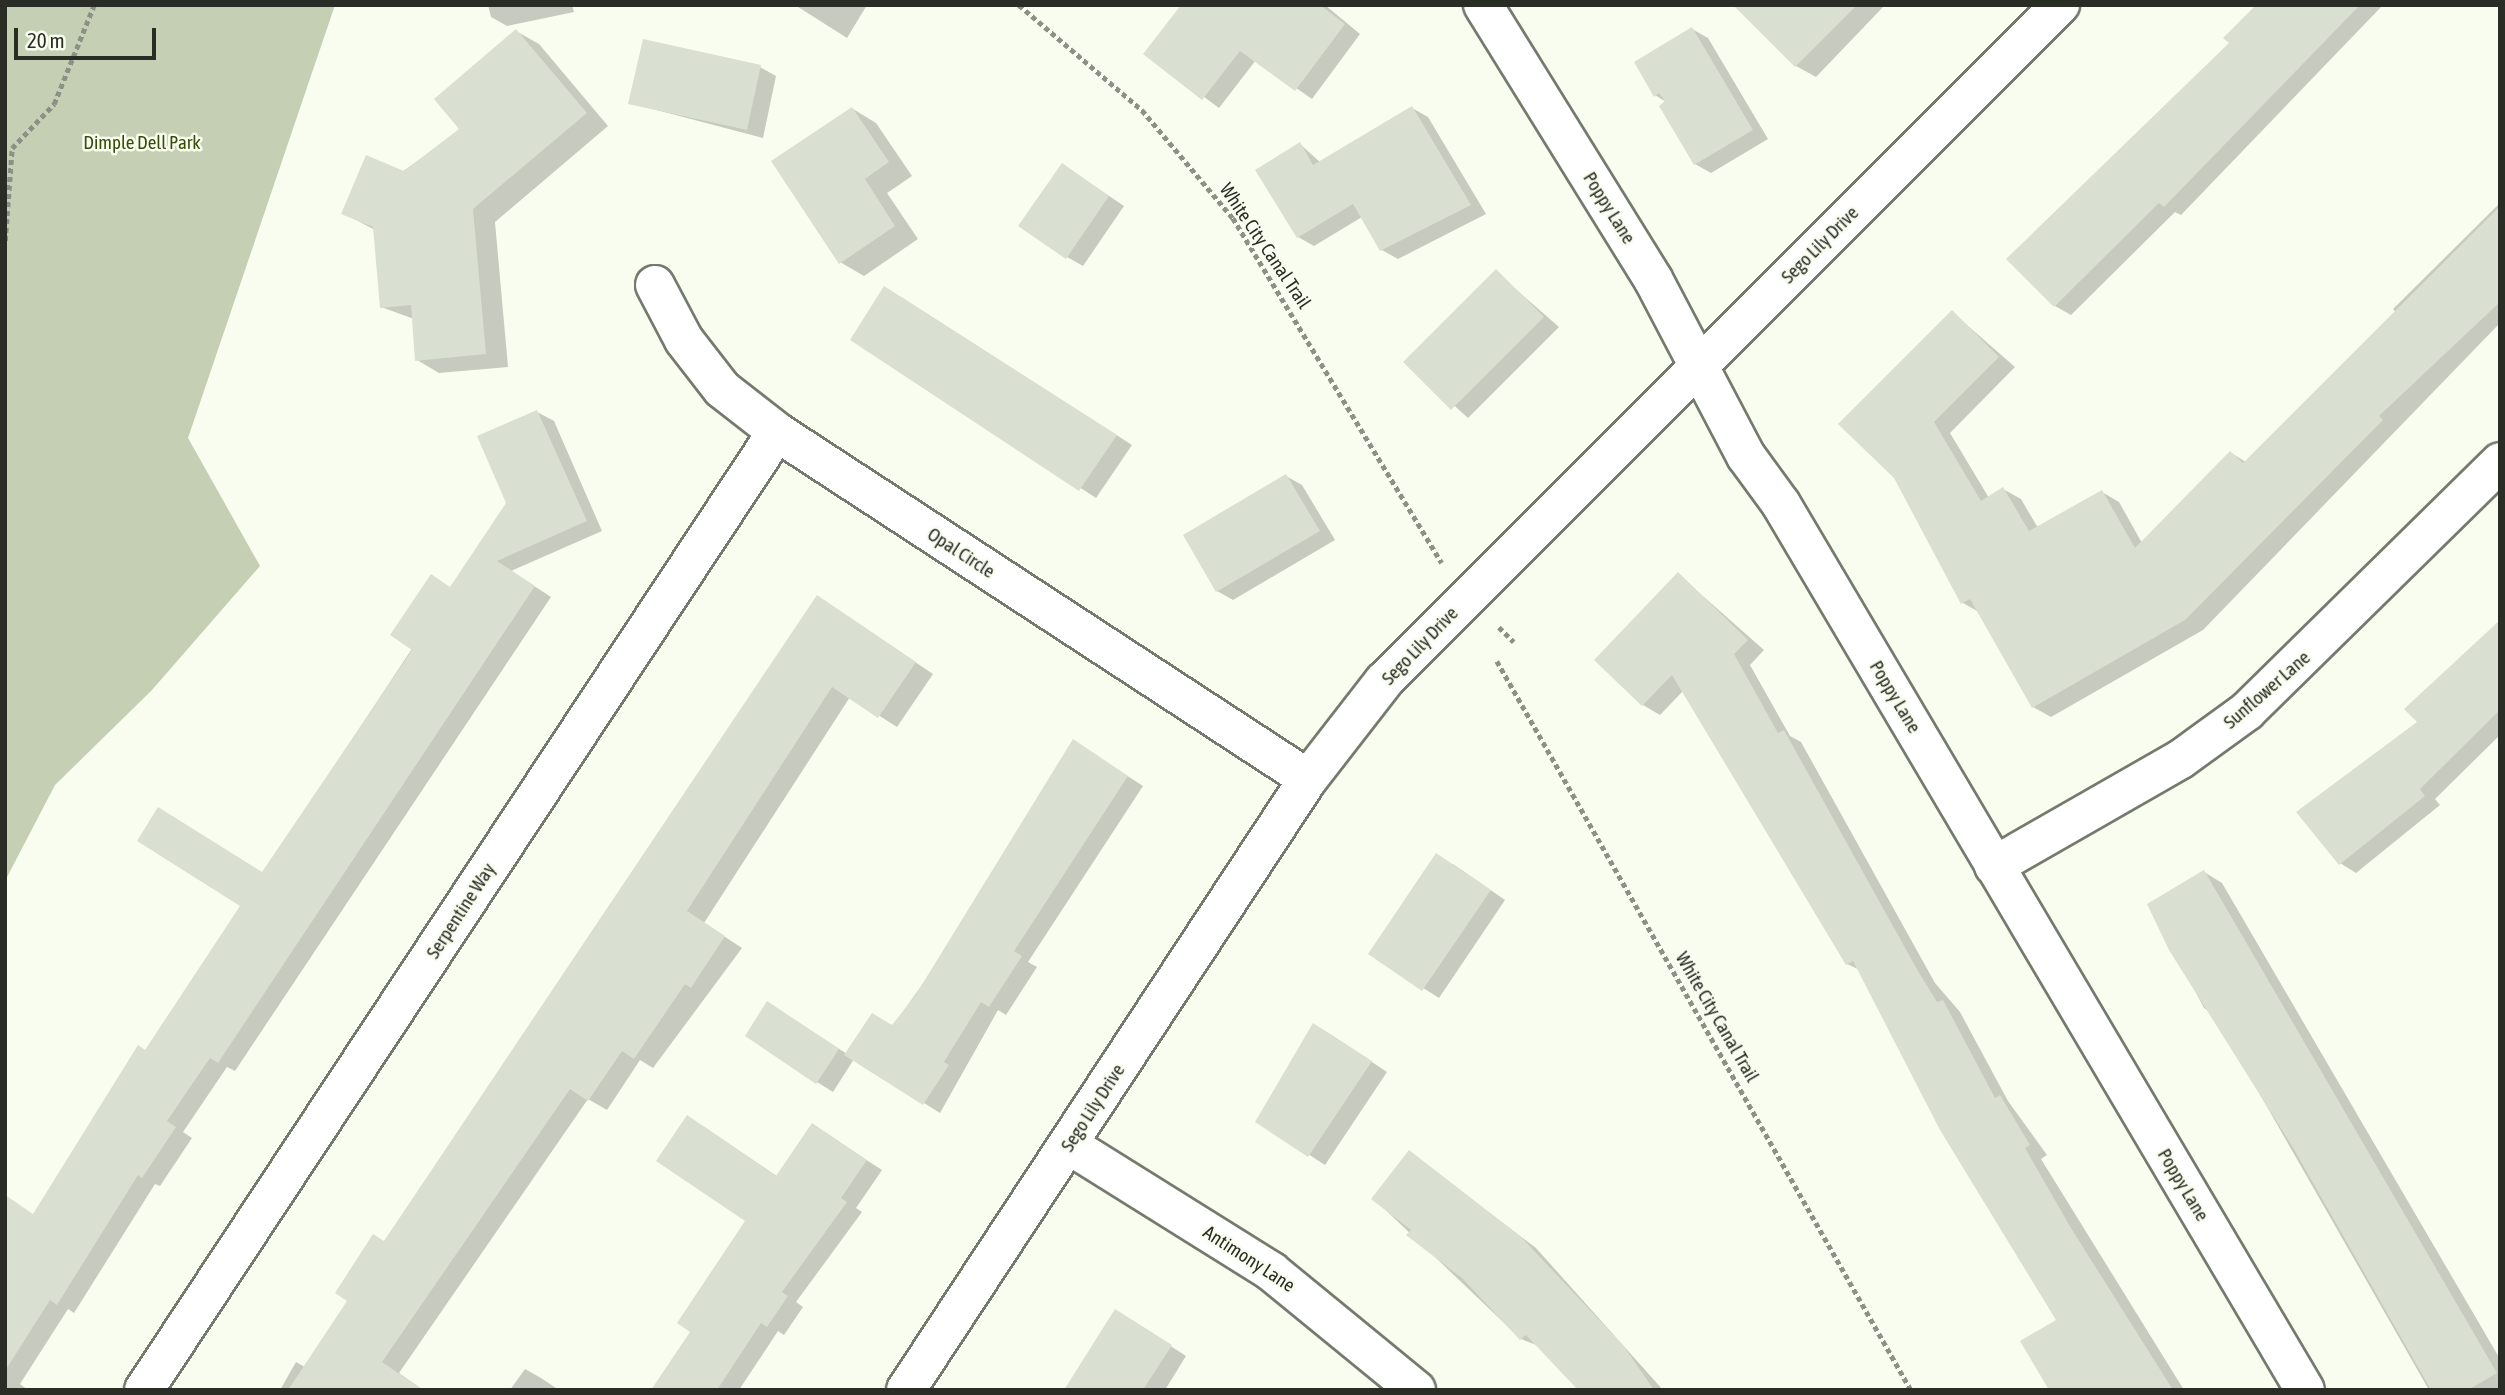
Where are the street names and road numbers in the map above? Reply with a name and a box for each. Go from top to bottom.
street label: Poppy Lane [1578,168,1640,248]
street label: White City Canal Trail [1215,179,1315,313]
street label: Sego Lily Drive [1777,202,1863,288]
street label: Opal Circle [923,523,999,583]
street label: Sego Lily Drive [1377,602,1463,690]
street label: Sunflower Lane [2219,646,2315,734]
street label: Poppy Lane [1865,657,1925,737]
street label: Serpentine Way [422,859,500,963]
street label: White City Canal Trail [1671,948,1763,1086]
street label: Sego Lily Drive [1056,1060,1130,1156]
street label: Poppy Lane [2153,1145,2213,1225]
street label: Antimony Lane [1199,1221,1299,1297]

